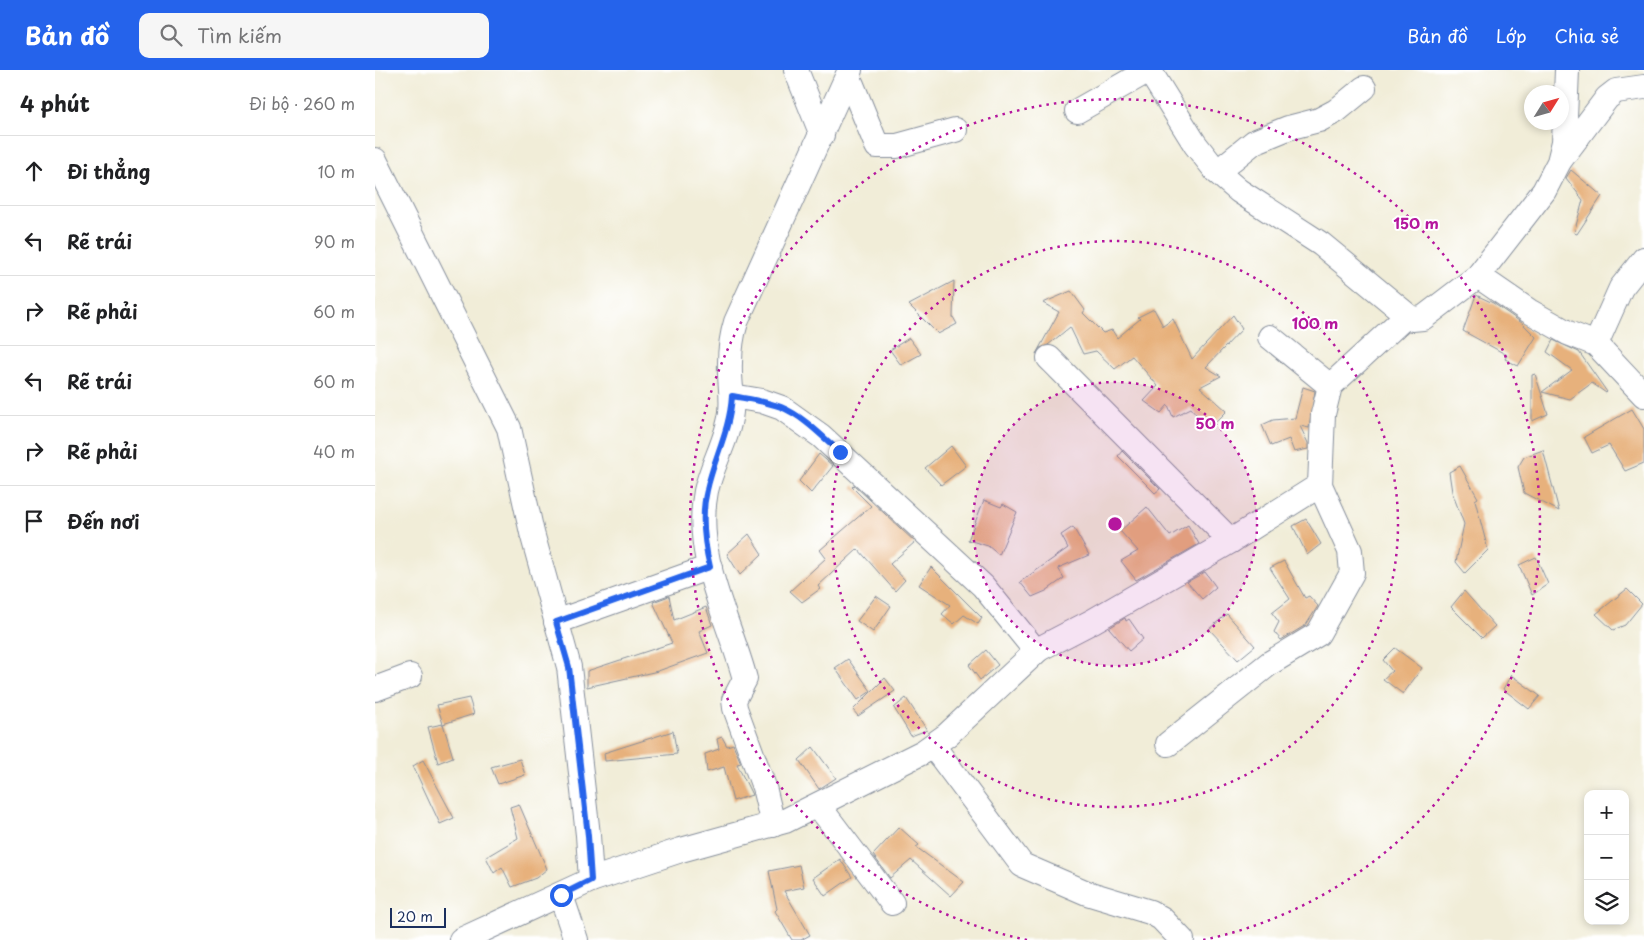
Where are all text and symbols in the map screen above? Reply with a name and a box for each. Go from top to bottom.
search box [139,13,489,58]
text: Bản đồ [25,17,109,53]
icon: search [157,21,185,49]
text: Tìm kiếm [197,21,282,49]
text: Bản đồ [1407,22,1468,49]
text: Lớp [1496,22,1527,49]
text: Chia sẻ [1555,22,1619,49]
north arrow [1524,85,1569,130]
text: 4 phút [20,87,90,119]
text: Đi bộ · 260 m [249,91,355,115]
icon: ahead [20,157,48,185]
text: Đi thẳng [67,157,150,185]
text: 10 m [318,159,355,183]
text: 150 m [1393,211,1439,234]
icon: left [20,227,48,255]
text: Rẽ trái [67,227,132,255]
text: 90 m [314,229,355,253]
icon: right [20,297,48,325]
text: Rẽ phải [67,297,138,325]
text: 60 m [313,299,355,323]
text: 100 m [1292,311,1338,334]
icon: left [20,367,48,395]
text: Rẽ trái [67,367,132,395]
text: 60 m [313,369,355,393]
text: 50 m [1196,411,1234,434]
icon: right [20,437,48,465]
text: Rẽ phải [67,437,138,465]
text: 40 m [313,439,355,463]
route end [829,441,852,464]
icon: arrive [20,507,48,535]
text: Đến nơi [67,507,140,535]
centre of rings [1106,515,1124,533]
map controls [1584,790,1629,925]
button: + [1584,790,1629,835]
button: − [1584,835,1629,880]
button: layers [1584,880,1629,925]
route start [550,884,573,907]
scale bar [390,905,446,928]
text: 20 m [397,906,433,927]

